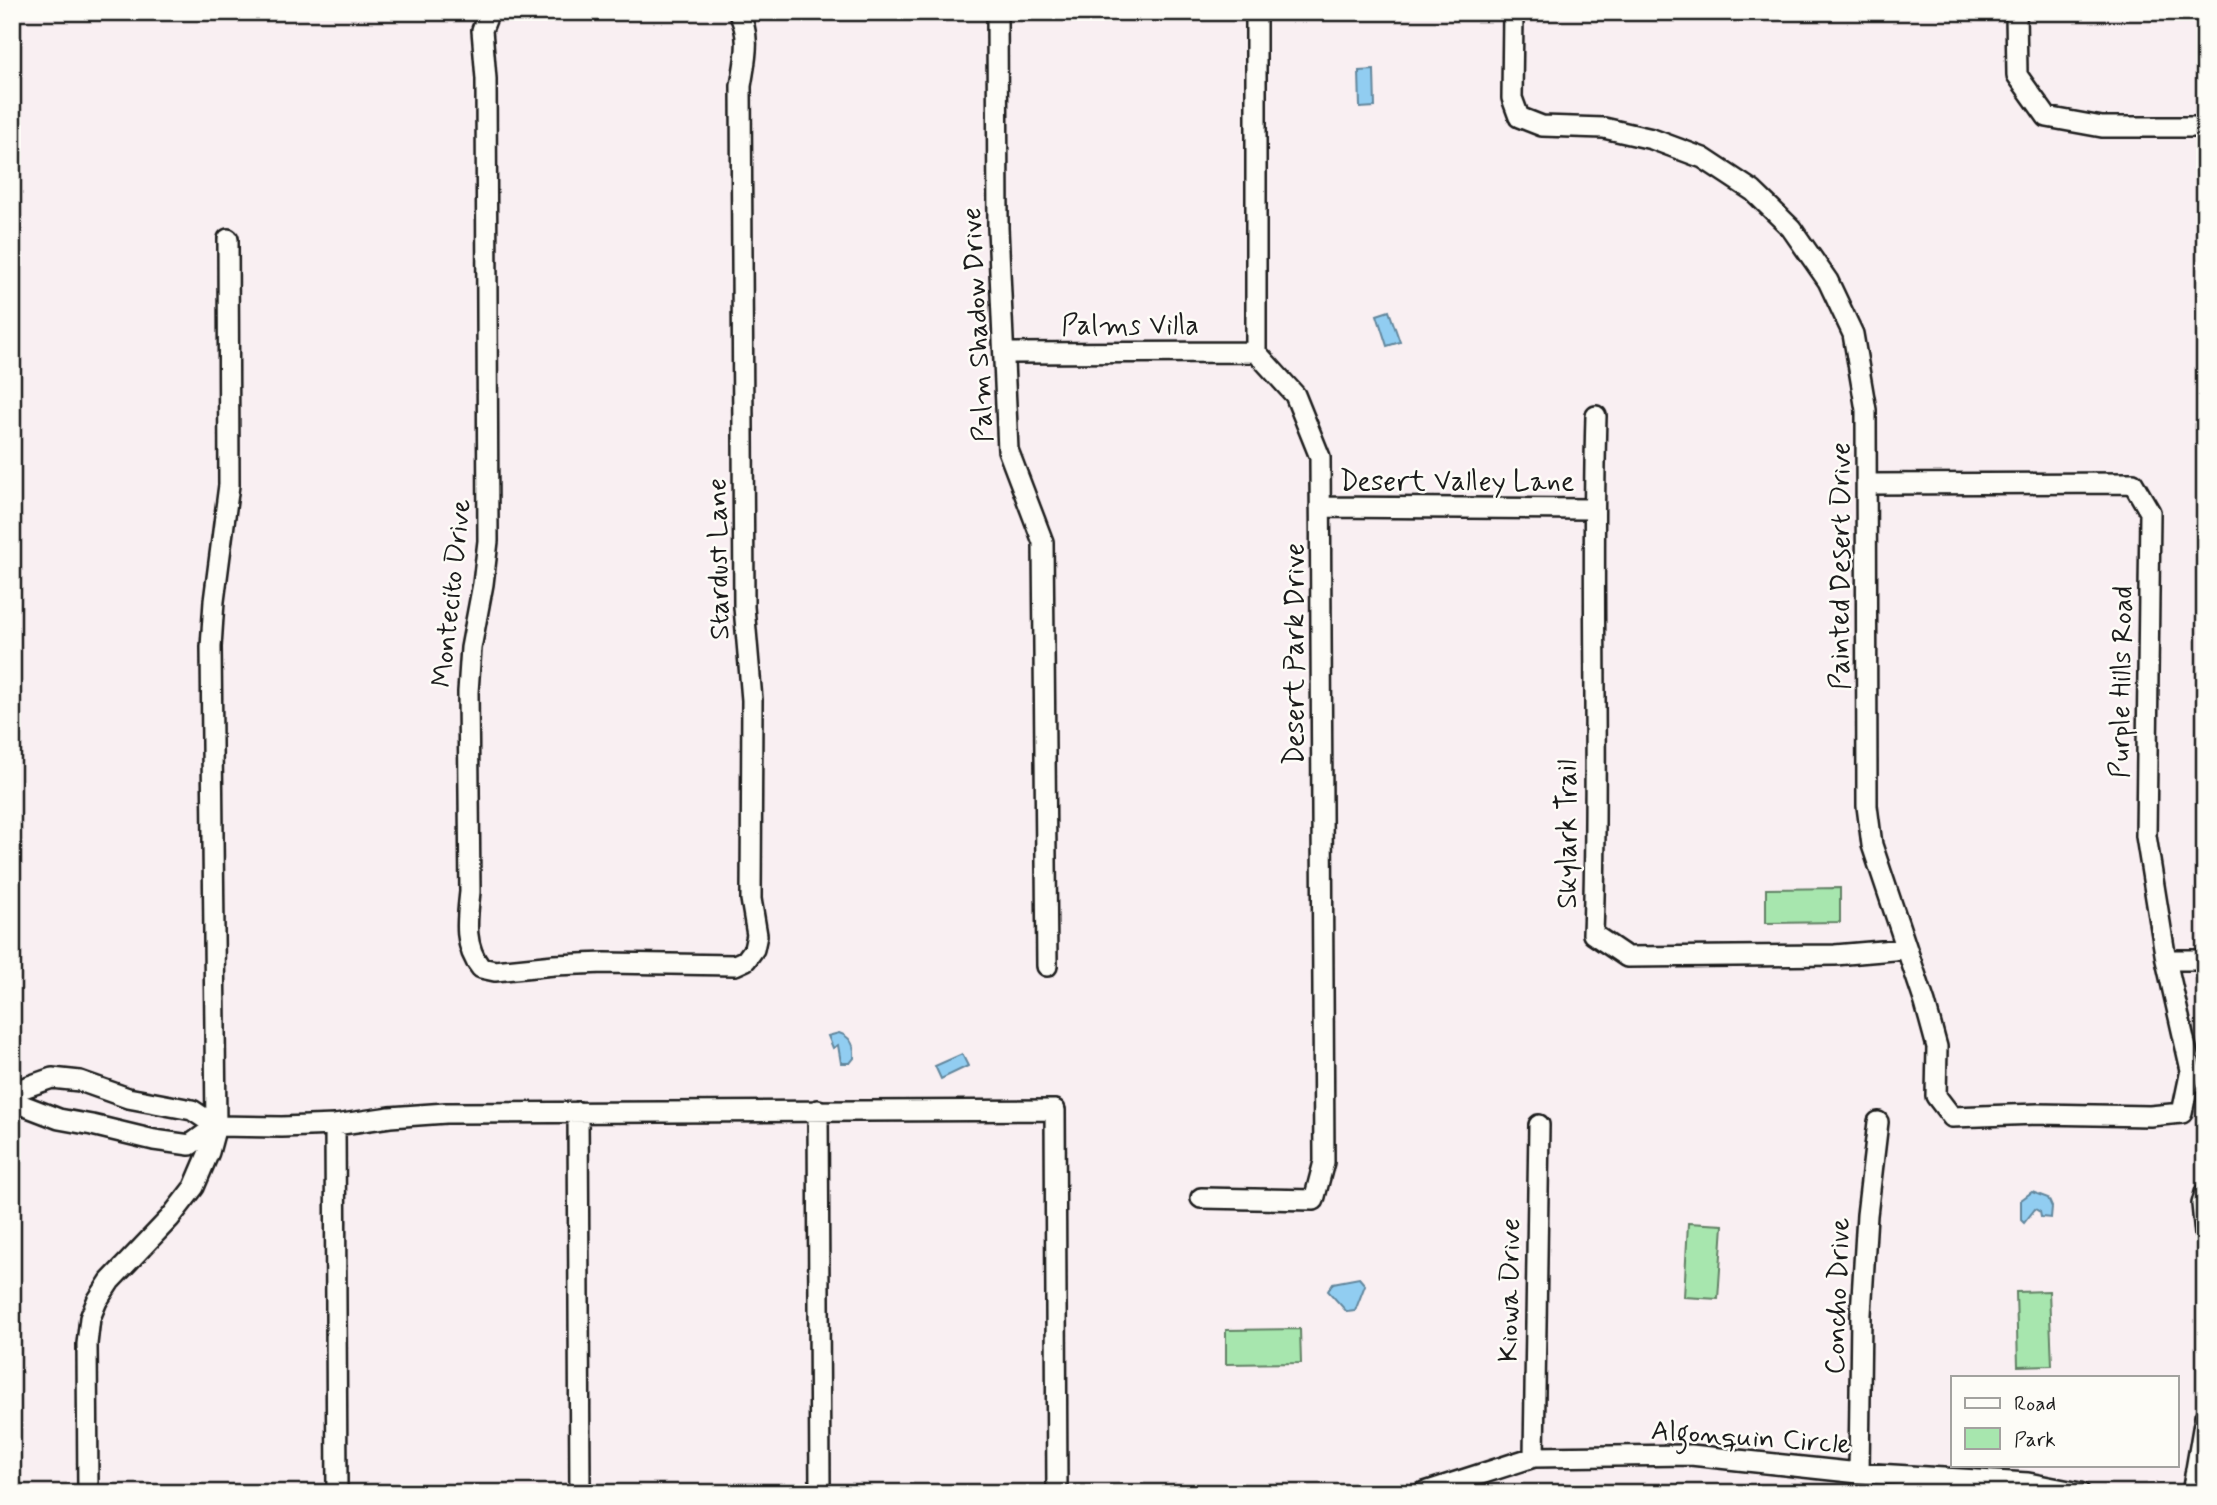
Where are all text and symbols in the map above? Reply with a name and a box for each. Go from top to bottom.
street label: Palm Shadow Drive [954,206,1003,443]
street label: Palms Villa [1061,308,1199,345]
street label: Painted Desert Drive [1823,442,1860,690]
street label: Desert Valley Lane [1339,464,1575,501]
street label: Stardust Lane [700,478,739,640]
street label: Montecito Drive [424,497,481,689]
street label: Desert Park Drive [1277,543,1314,765]
street label: Purple Hills Road [2102,585,2143,779]
street label: Skylark Trail [1550,759,1587,909]
street label: Concho Drive [1817,1217,1860,1375]
street label: Kiowa Drive [1491,1218,1530,1362]
legend [1951,1376,2178,1466]
text: Road [2014,1390,2056,1418]
street label: Algonquin Circle [1649,1413,1852,1467]
text: Park [2014,1426,2056,1454]

